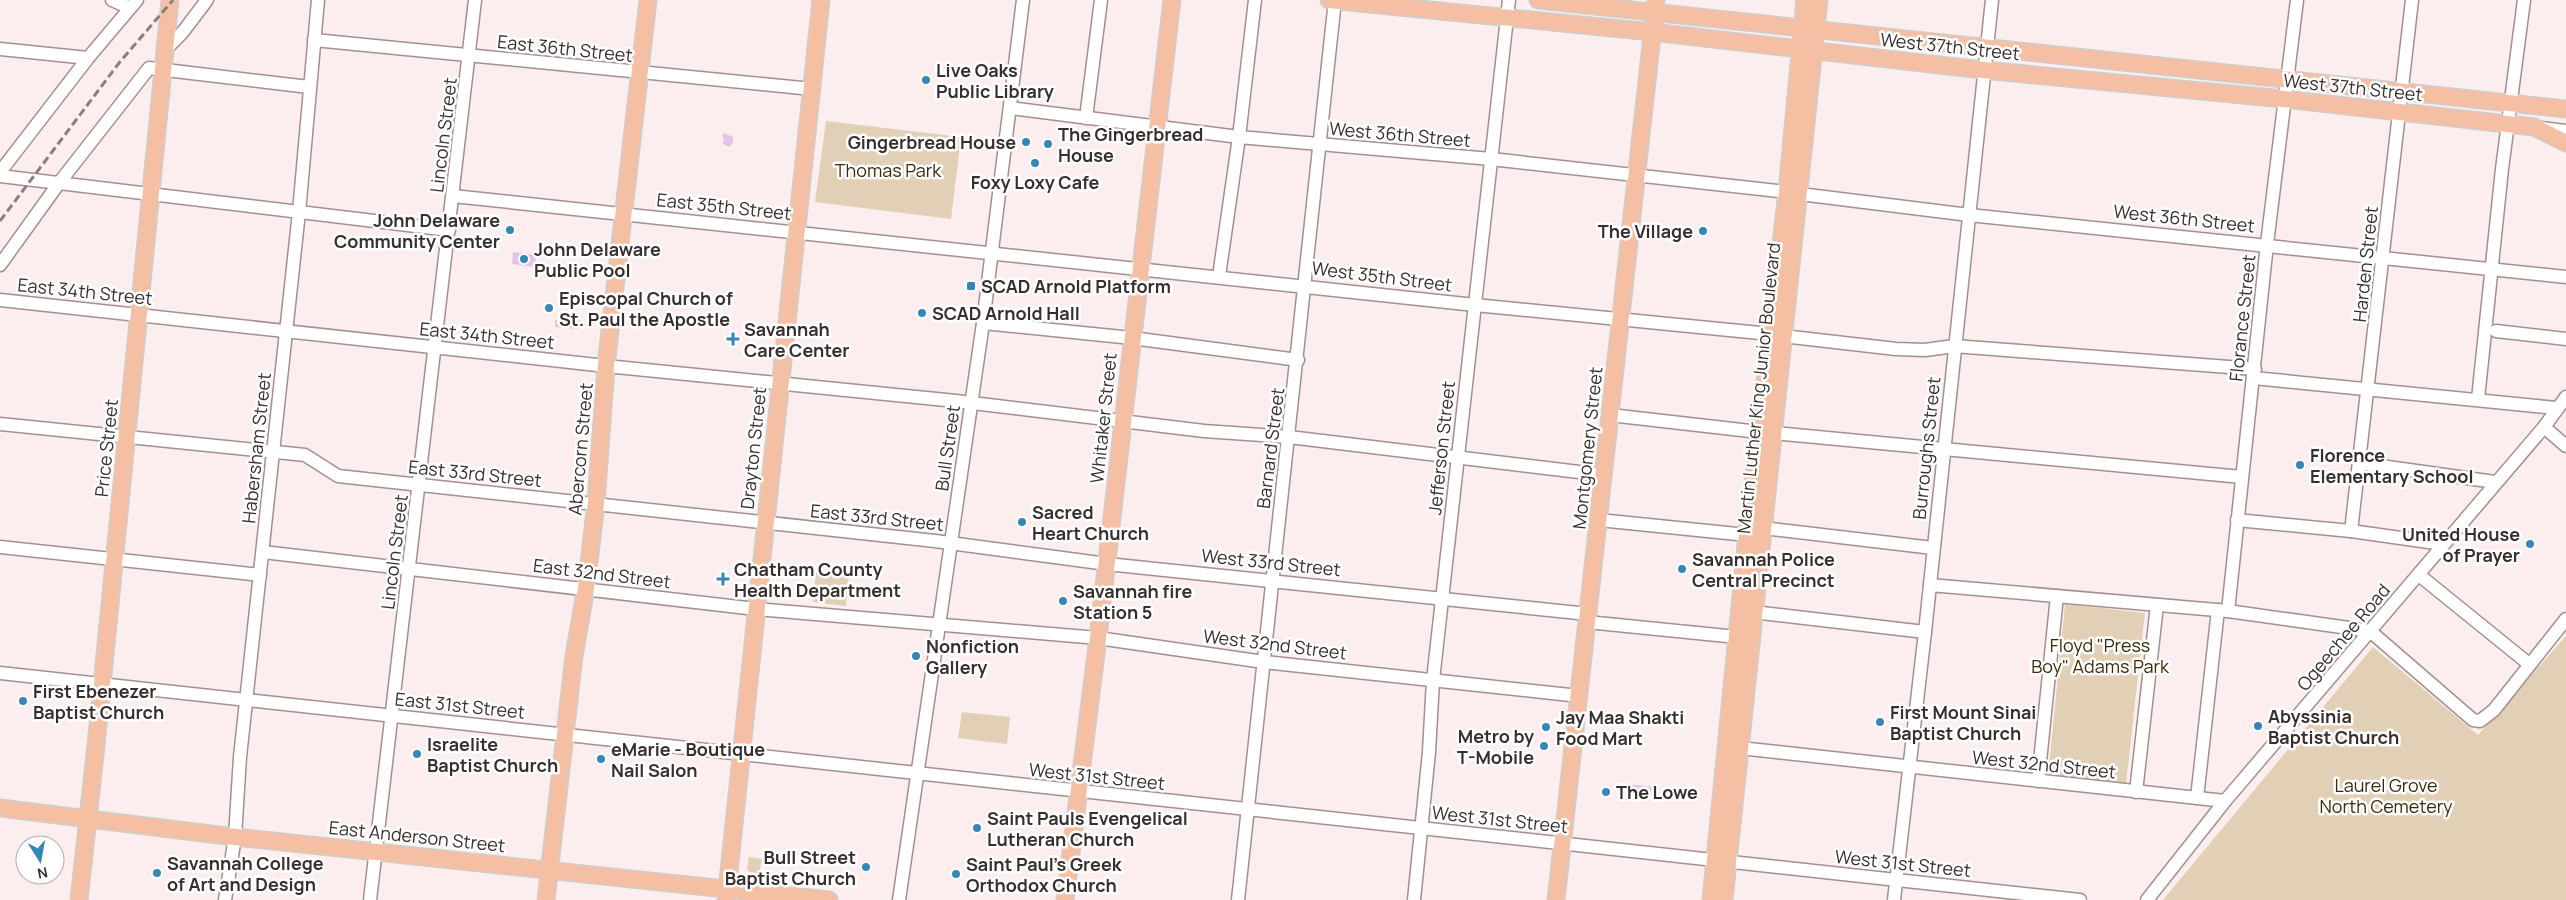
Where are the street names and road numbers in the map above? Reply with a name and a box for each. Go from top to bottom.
street label: West 37th Street [1879,27,2021,65]
street label: East 36th Street [496,29,634,67]
street label: West 37th Street [2282,68,2424,106]
street label: Lincoln Street [424,76,462,194]
street label: West 36th Street [1328,116,1472,152]
street label: East 35th Street [655,187,793,225]
street label: West 36th Street [2112,199,2256,237]
street label: Harden Street [2347,205,2383,323]
street label: Martin Luther King Junior Boulevard [1731,241,1785,535]
street label: Florance Street [2223,253,2261,383]
street label: West 35th Street [1310,255,1454,297]
street label: East 34th Street [16,272,154,310]
street label: East 34th Street [418,316,556,354]
street label: Whitaker Street [1084,352,1122,484]
street label: Montgomery Street [1567,366,1607,530]
street label: Habersham Street [236,371,276,525]
street label: Burroughs Street [1907,376,1945,520]
street label: Jefferson Street [1422,380,1460,516]
street label: Abercorn Street [562,382,598,516]
street label: Drayton Street [735,386,771,510]
street label: Barnard Street [1251,386,1289,510]
street label: Price Street [89,398,123,498]
street label: Bull Street [929,403,965,493]
street label: East 33rd Street [407,454,543,492]
street label: Lincoln Street [375,493,413,611]
street label: East 33rd Street [809,498,945,536]
street label: West 33rd Street [1200,543,1342,581]
street label: East 32nd Street [532,553,672,593]
street label: Ogeechee Road [2291,578,2395,696]
street label: West 32nd Street [1202,623,1348,665]
street label: East 31st Street [394,686,526,724]
street label: West 32nd Street [1971,745,2117,783]
street label: West 31st Street [1028,757,1166,795]
street label: West 31st Street [1431,800,1569,838]
street label: East Anderson Street [328,815,506,857]
street label: West 31st Street [1834,844,1972,882]

